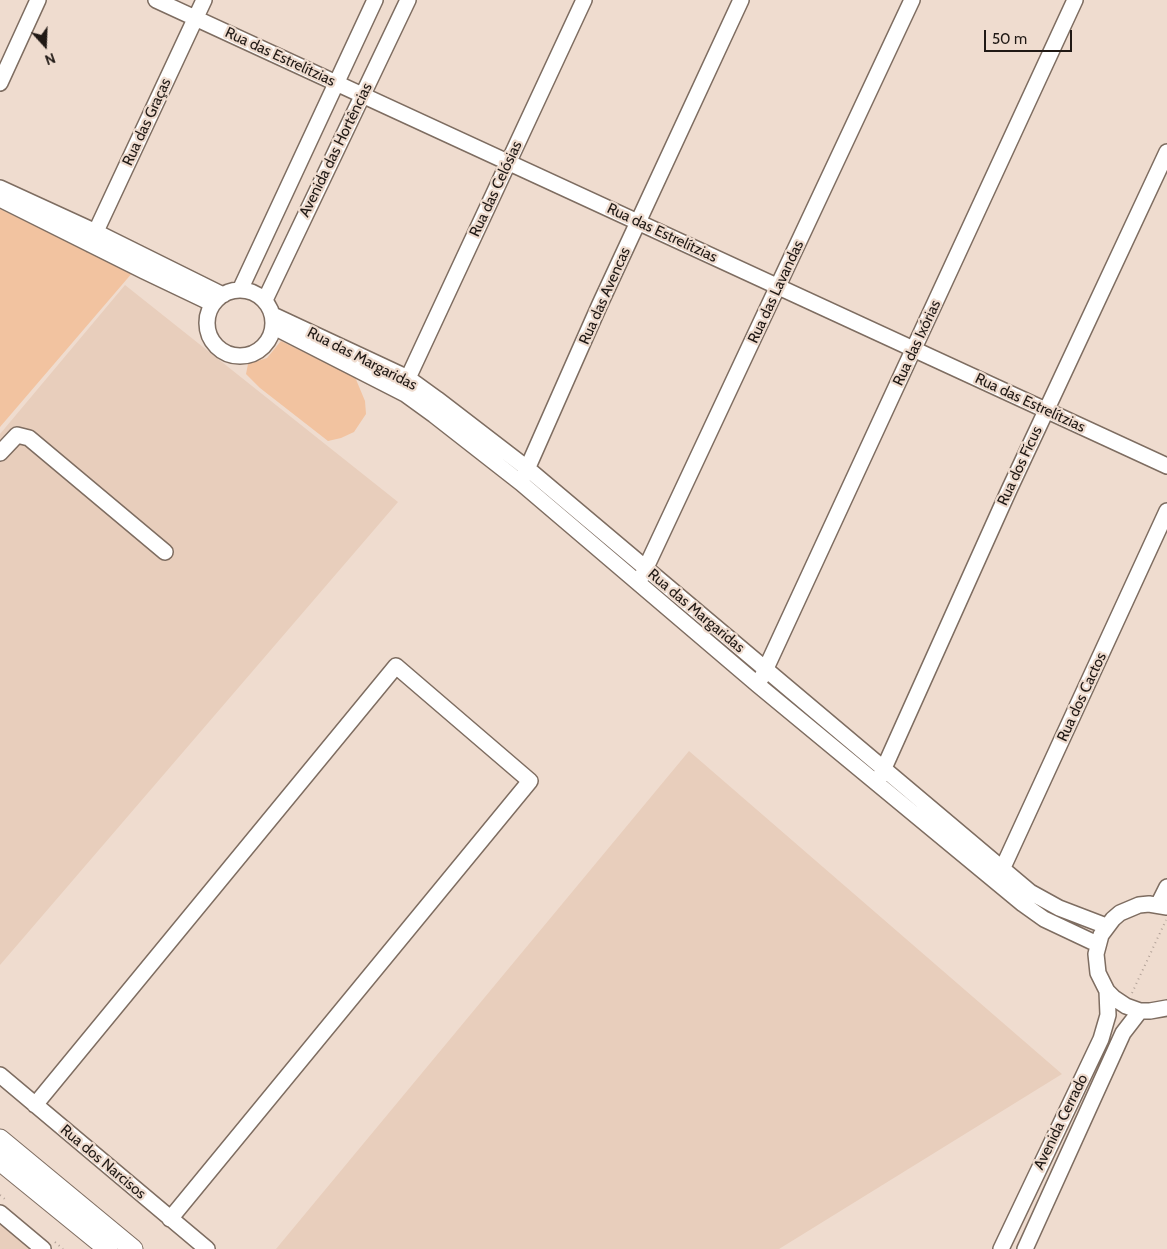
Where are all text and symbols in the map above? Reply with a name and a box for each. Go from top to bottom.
north arrow [20,20,70,70]
scale bar [987,20,1074,52]
street label: Rua das Estrelítzias [222,24,338,90]
text: 50 m [992,30,1027,48]
text: N [42,49,58,69]
street label: Rua das Graças [119,75,175,169]
street label: Avenida das Hortências [296,80,376,220]
street label: Rua das Celósias [466,138,526,240]
street label: Rua das Estrelítzias [604,200,720,266]
street label: Rua das Lavandas [744,238,808,346]
street label: Rua das Avencas [575,245,635,347]
street label: Rua das Ixórias [889,297,945,389]
street label: Rua das Margaridas [304,324,420,394]
street label: Rua das Estrelítzias [972,370,1088,436]
street label: Rua dos Fícus [994,424,1046,508]
street label: Rua das Margaridas [644,565,748,657]
street label: Rua dos Cactos [1054,650,1110,744]
street label: Avenida Cerrado [1030,1071,1092,1173]
street label: Rua dos Narcisos [57,1121,149,1203]

